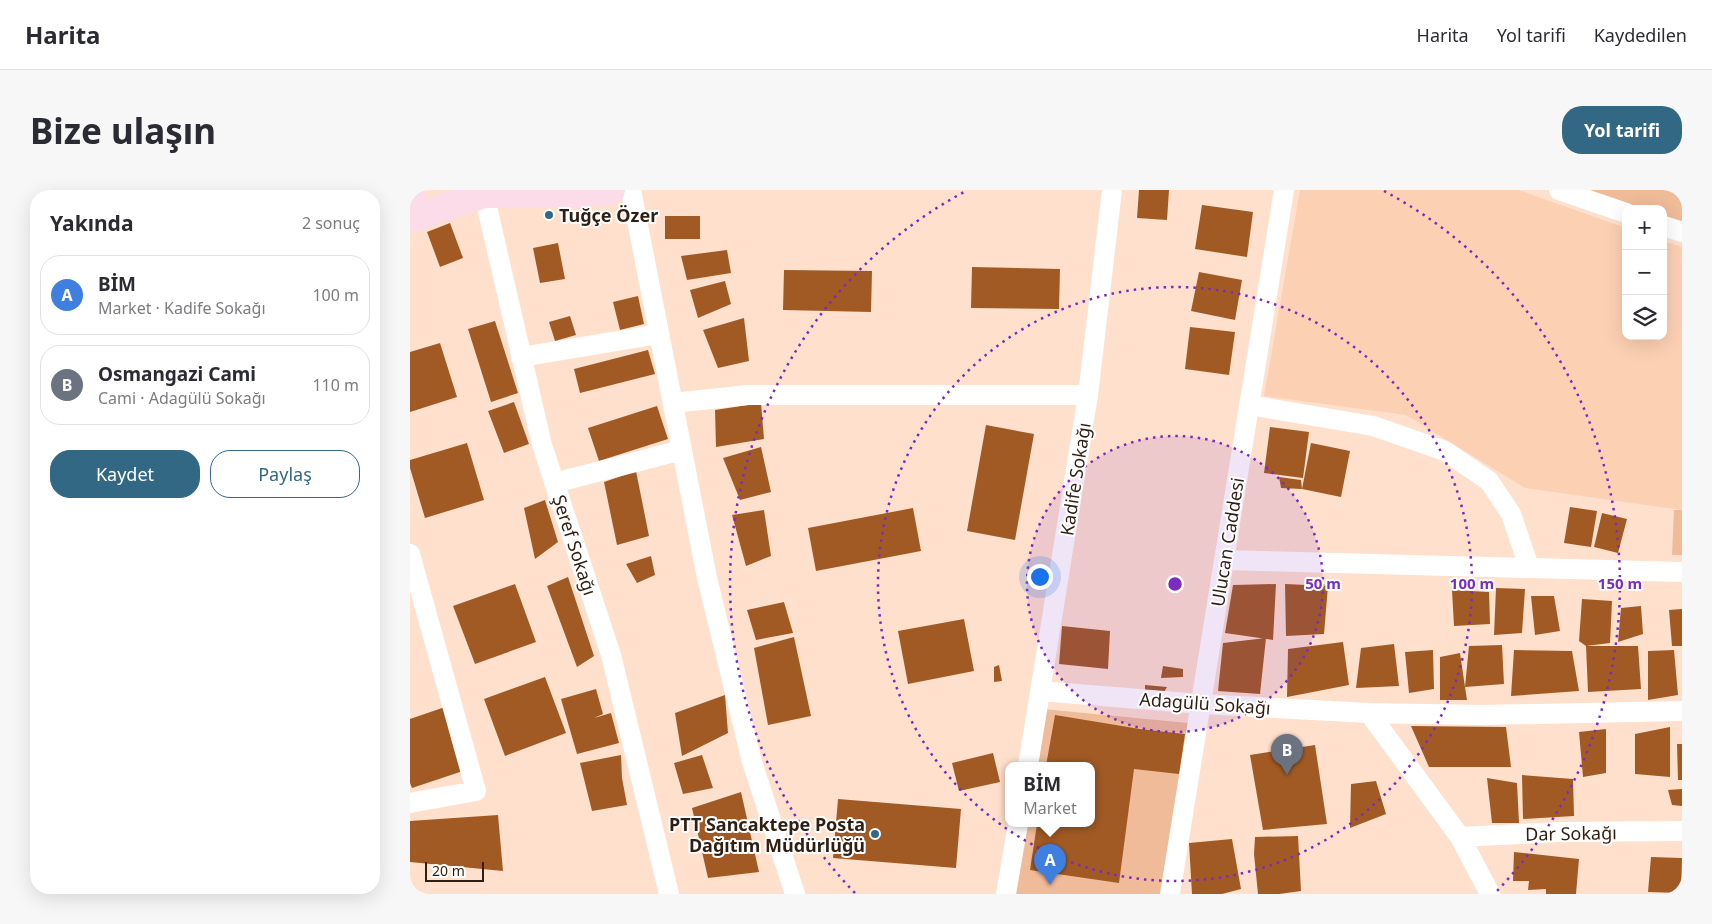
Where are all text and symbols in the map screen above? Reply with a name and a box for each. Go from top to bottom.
text: Harita [25,18,100,51]
text: Harita [1417,23,1469,47]
text: Yol tarifi [1497,23,1566,47]
text: Kaydedilen [1594,23,1687,47]
button: Yol tarifi [1562,106,1682,154]
text: Bize ulaşın [30,107,216,154]
place label: Tuğçe Özer [559,203,658,227]
map controls [1622,205,1667,340]
button: + [1622,205,1667,250]
text: Yakında [50,209,133,237]
marker: Tuğçe Özer [543,209,555,221]
text: 2 sonuç [302,212,360,234]
button: − [1622,250,1667,295]
text: BİM [98,271,136,297]
text: A [61,284,73,306]
text: 100 m [312,284,359,306]
button: layers [1622,295,1667,340]
text: Market · Kadife Sokağı [98,297,266,319]
text: Osmangazi Cami [98,361,256,387]
text: B [62,374,72,396]
text: 110 m [312,374,359,396]
text: Cami · Adagülü Sokağı [98,387,266,409]
street label: Kadife Sokağı [1054,421,1096,537]
button: Kaydet [50,450,200,498]
button: Paylaş [210,450,360,498]
street label: Ulucan Caddesi [1205,476,1249,608]
street label: Şeref Sokağı [547,492,603,598]
your location [1027,564,1053,590]
text: 50 m [1305,573,1341,593]
text: 100 m [1450,573,1494,593]
text: 150 m [1598,573,1642,593]
centre of rings [1166,575,1184,593]
street label: Adagülü Sokağı [1139,686,1271,720]
pin: B [1271,734,1303,775]
popup [1005,762,1095,827]
text: BİM [1023,771,1061,797]
text: Market [1023,797,1077,819]
place label: PTT Sancaktepe Posta Dağıtım Müdürlüğü [669,812,865,857]
street label: Dar Sokağı [1525,820,1617,846]
marker: PTT Sancaktepe Posta Dağıtım Müdürlüğü [869,828,881,840]
pin: A [1034,844,1066,885]
scale bar [425,859,484,882]
text: 20 m [432,861,465,880]

